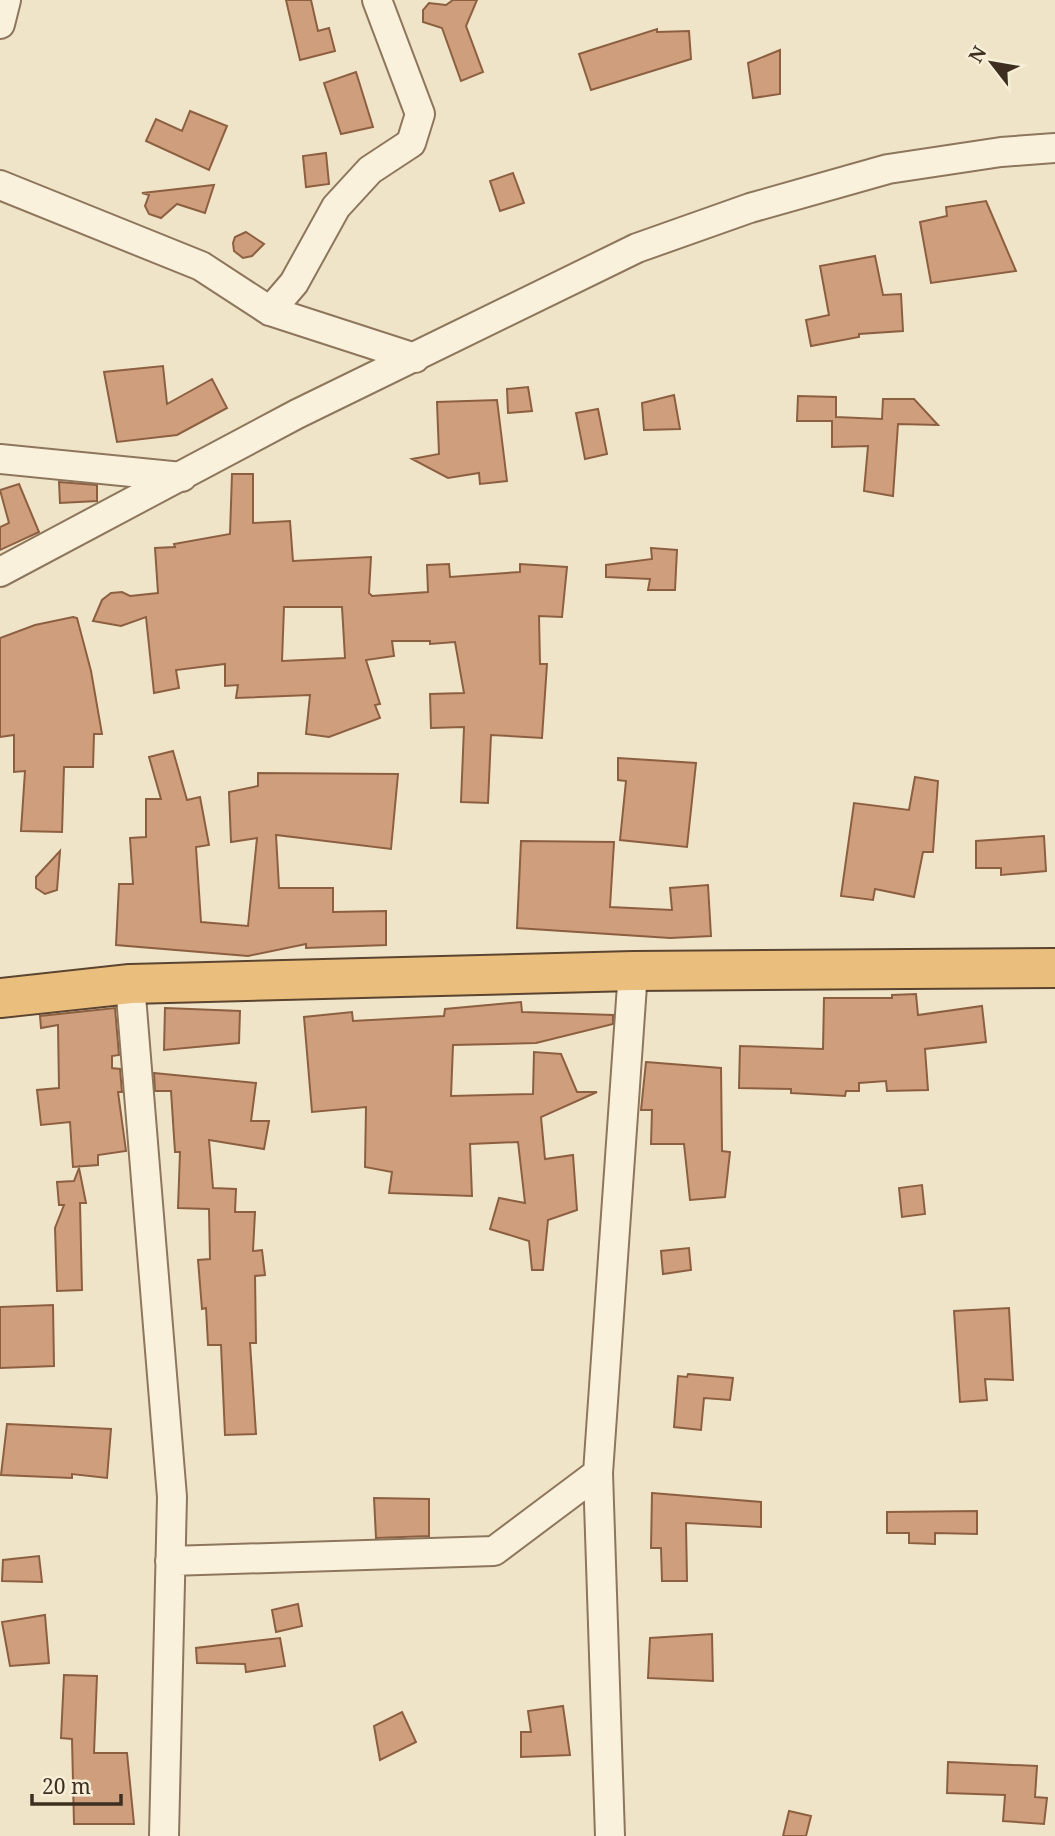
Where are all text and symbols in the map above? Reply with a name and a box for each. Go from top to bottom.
north arrow [957,28,1027,98]
text: N [962,41,992,67]
scale bar [32,1762,121,1806]
text: 20 m [42,1772,91,1800]

